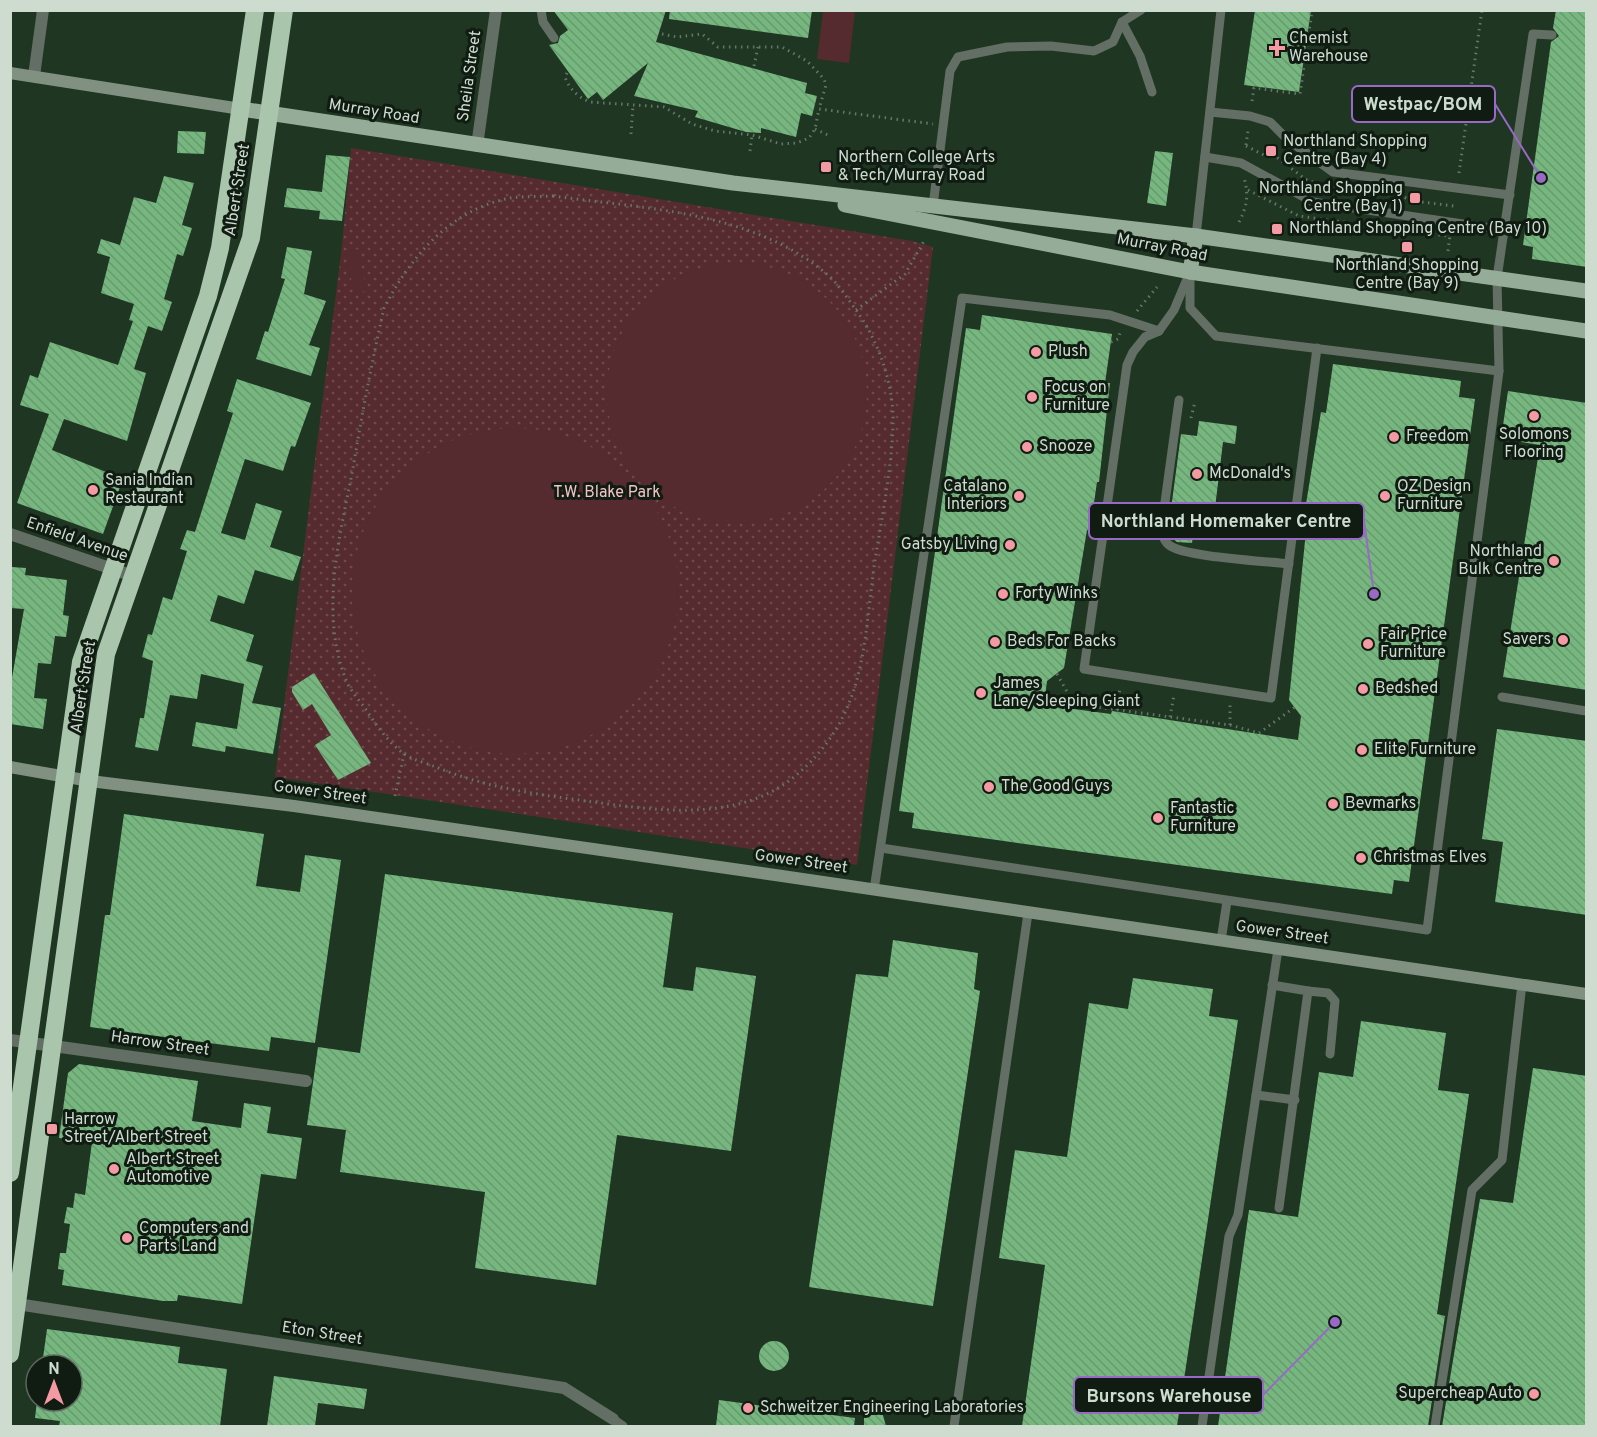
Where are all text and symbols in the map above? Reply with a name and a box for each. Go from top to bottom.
street label: Sheila Street [454,29,486,123]
place label: Chemist Warehouse [1289,29,1368,67]
marker: Chemist Warehouse [1270,41,1284,55]
callout: Westpac/BOM [1352,86,1495,122]
text: Westpac/BOM [1364,94,1482,117]
street label: Murray Road [327,95,421,129]
place label: Northland Shopping Centre (Bay 4) [1283,132,1427,170]
street label: Albert Street [221,142,255,238]
marker: Northland Shopping Centre (Bay 4) [1264,144,1278,158]
place label: Northern College Arts & Tech/Murray Road [838,148,995,186]
marker: Northern College Arts & Tech/Murray Road [819,160,833,174]
place label: Northland Shopping Centre (Bay 1) [1259,179,1403,217]
marker: Northland Shopping Centre (Bay 1) [1408,191,1422,205]
place label: Northland Shopping Centre (Bay 10) [1289,219,1547,239]
marker: Northland Shopping Centre (Bay 10) [1270,222,1284,236]
street label: Murray Road [1115,229,1209,267]
marker: Northland Shopping Centre (Bay 9) [1400,240,1414,254]
place label: Northland Shopping Centre (Bay 9) [1335,256,1479,294]
place label: Plush [1048,342,1088,362]
marker: Plush [1029,345,1043,359]
place label: Focus on Furniture [1044,378,1110,416]
marker: Focus on Furniture [1025,390,1039,404]
marker: Solomons Flooring [1527,409,1541,423]
place label: Solomons Flooring [1499,425,1569,463]
place label: Freedom [1406,427,1469,447]
marker: Freedom [1387,430,1401,444]
place label: Snooze [1039,437,1092,457]
marker: Snooze [1020,440,1034,454]
place label: McDonald's [1209,464,1291,484]
marker: McDonald's [1190,467,1204,481]
place label: Sania Indian Restaurant [105,471,193,509]
place label: Catalano Interiors [943,477,1007,515]
place label: OZ Design Furniture [1397,477,1471,515]
marker: Sania Indian Restaurant [86,483,100,497]
park label: T.W. Blake Park [553,483,661,503]
marker: Catalano Interiors [1012,489,1026,503]
marker: OZ Design Furniture [1378,489,1392,503]
callout: Northland Homemaker Centre [1089,503,1364,539]
text: Northland Homemaker Centre [1101,511,1351,534]
street label: Enfield Avenue [23,513,131,567]
place label: Gatsby Living [901,535,998,555]
marker: Gatsby Living [1003,538,1017,552]
place label: Northland Bulk Centre [1458,542,1542,580]
marker: Northland Bulk Centre [1547,554,1561,568]
place label: Forty Winks [1015,584,1098,604]
marker: Forty Winks [996,587,1010,601]
place label: Fair Price Furniture [1380,625,1447,663]
place label: Savers [1503,630,1551,650]
place label: Beds For Backs [1007,632,1116,652]
marker: Savers [1556,633,1570,647]
marker: Beds For Backs [988,635,1002,649]
marker: Fair Price Furniture [1361,637,1375,651]
street label: Albert Street [67,639,101,735]
place label: James Lane/Sleeping Giant [993,674,1140,712]
place label: Bedshed [1375,679,1438,699]
marker: Bedshed [1356,682,1370,696]
marker: James Lane/Sleeping Giant [974,686,988,700]
place label: Elite Furniture [1374,740,1476,760]
marker: Elite Furniture [1355,743,1369,757]
street label: Gower Street [272,777,368,809]
place label: The Good Guys [1001,777,1110,797]
marker: The Good Guys [982,780,996,794]
place label: Bevmarks [1345,794,1416,814]
marker: Bevmarks [1326,797,1340,811]
place label: Fantastic Furniture [1170,799,1236,837]
marker: Fantastic Furniture [1151,811,1165,825]
street label: Gower Street [753,846,849,878]
place label: Christmas Elves [1373,848,1487,868]
marker: Christmas Elves [1354,851,1368,865]
street label: Gower Street [1234,917,1330,949]
street label: Harrow Street [109,1027,211,1061]
place label: Harrow Street/Albert Street [64,1110,208,1148]
marker: Harrow Street/Albert Street [45,1122,59,1136]
place label: Albert Street Automotive [126,1150,219,1188]
marker: Albert Street Automotive [107,1162,121,1176]
place label: Computers and Parts Land [139,1219,249,1257]
marker: Computers and Parts Land [120,1231,134,1245]
street label: Eton Street [280,1318,364,1350]
north arrow [24,1353,84,1413]
text: N [48,1360,60,1380]
callout: Bursons Warehouse [1074,1377,1263,1413]
place label: Supercheap Auto [1398,1384,1522,1404]
text: Bursons Warehouse [1086,1386,1252,1409]
marker: Supercheap Auto [1527,1387,1541,1401]
place label: Schweitzer Engineering Laboratories [760,1398,1024,1418]
marker: Schweitzer Engineering Laboratories [741,1401,755,1415]

